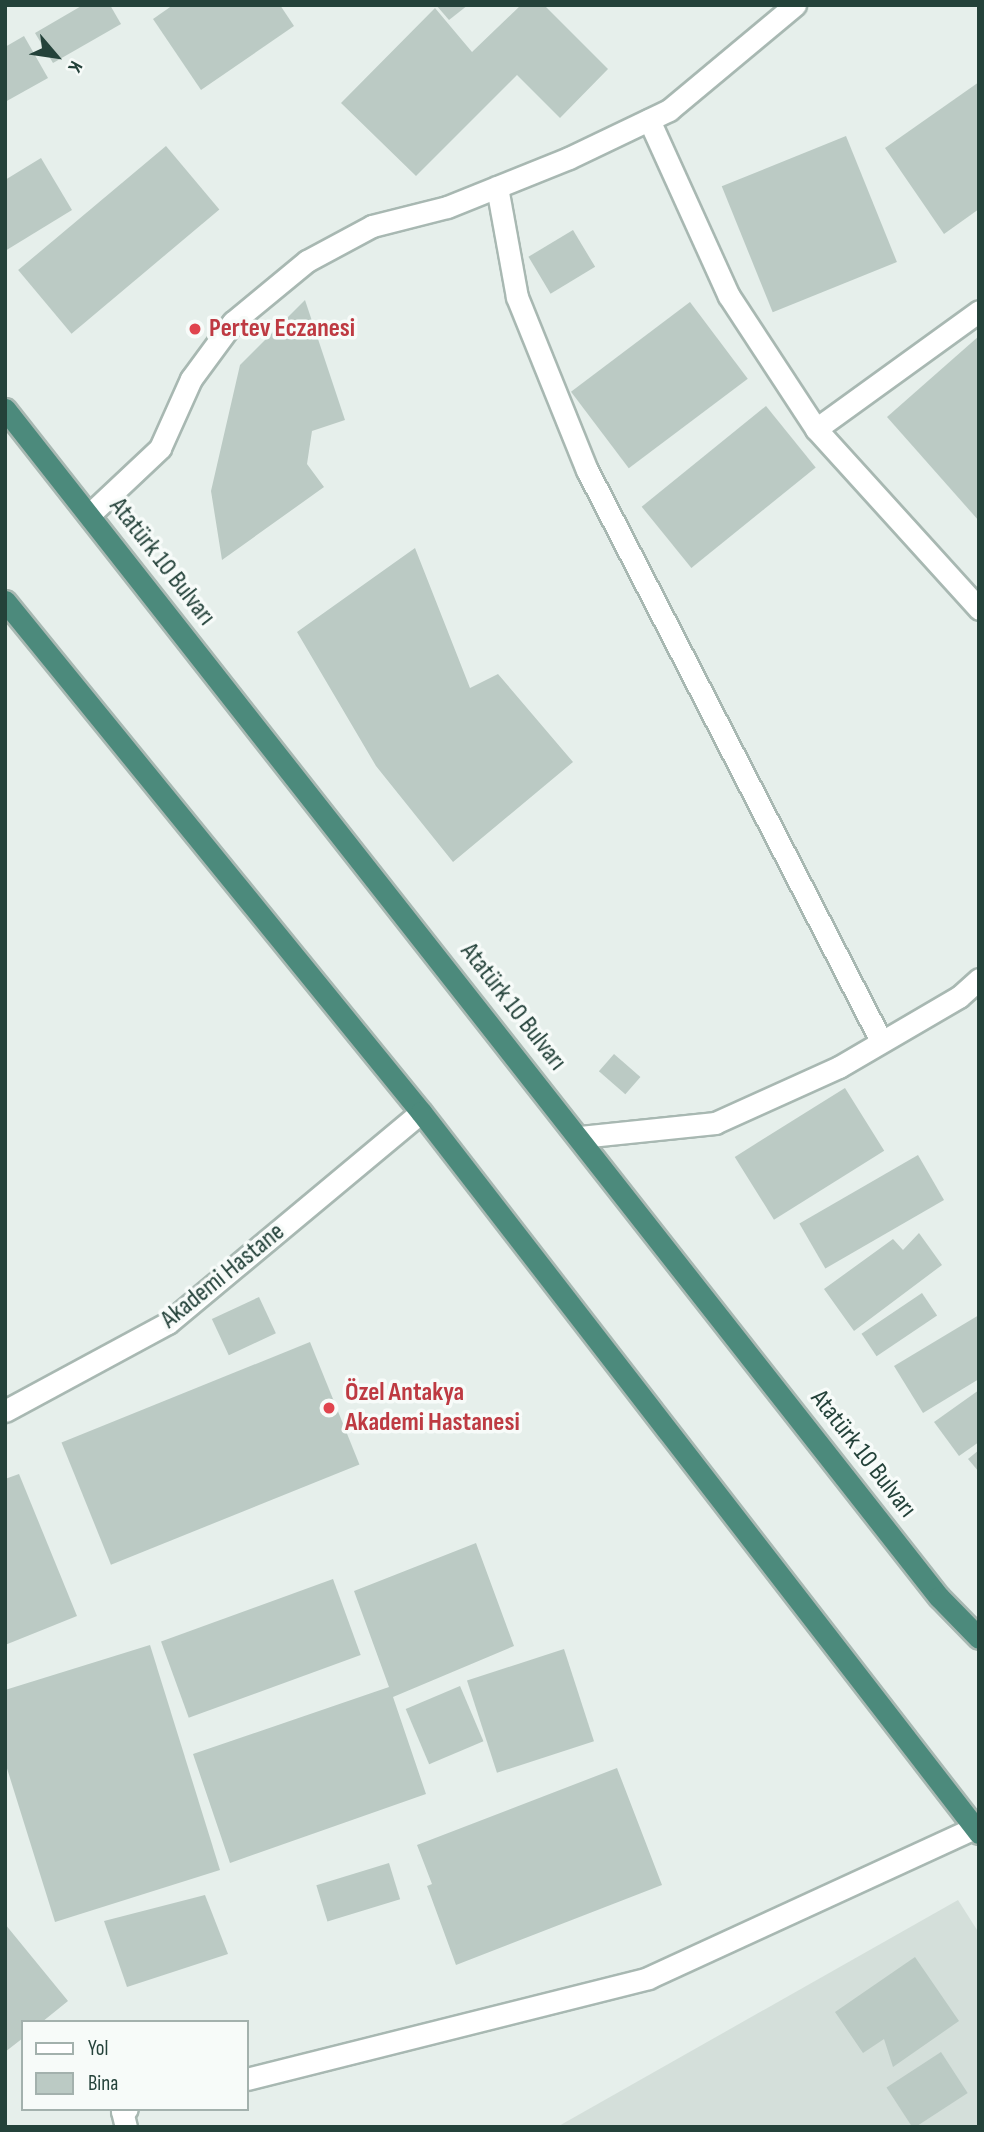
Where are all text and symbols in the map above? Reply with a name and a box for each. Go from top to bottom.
north arrow [21,21,91,91]
text: K [62,57,87,76]
place label: Pertev Eczanesi [209,313,355,345]
marker: Pertev Eczanesi [187,321,203,337]
street label: Atatürk 10 Bulvarı [102,492,222,632]
street label: Atatürk 10 Bulvarı [453,937,573,1077]
street label: Akademi Hastane [155,1217,291,1335]
place label: Özel Antakya Akademi Hastanesi [345,1377,520,1438]
street label: Atatürk 10 Bulvarı [803,1384,923,1524]
marker: Özel Antakya Akademi Hastanesi [319,1398,339,1418]
legend [21,2020,248,2111]
text: Yol [88,2036,108,2061]
text: Bina [88,2071,118,2096]

